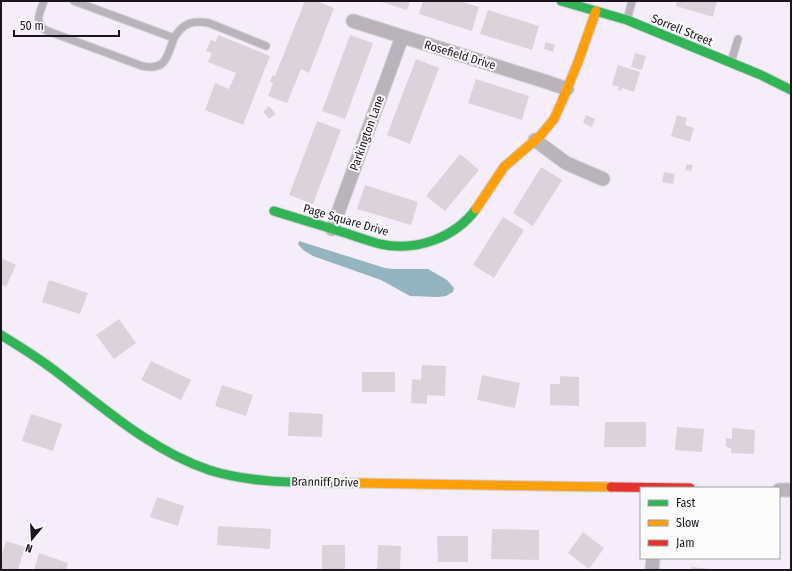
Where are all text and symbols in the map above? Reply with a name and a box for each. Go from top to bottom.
street label: Sorrell Street [649,11,715,49]
scale bar [14,12,119,38]
text: 50 m [20,19,44,33]
street label: Rosefield Drive [423,38,497,72]
street label: Parkington Lane [347,93,387,172]
street label: Page Square Drive [302,201,390,239]
street label: Branniff Drive [291,474,359,490]
legend [640,487,780,559]
text: Fast [676,496,695,510]
text: Slow [676,516,699,530]
north arrow [12,519,52,559]
text: Jam [676,536,694,550]
text: N [24,541,34,555]

